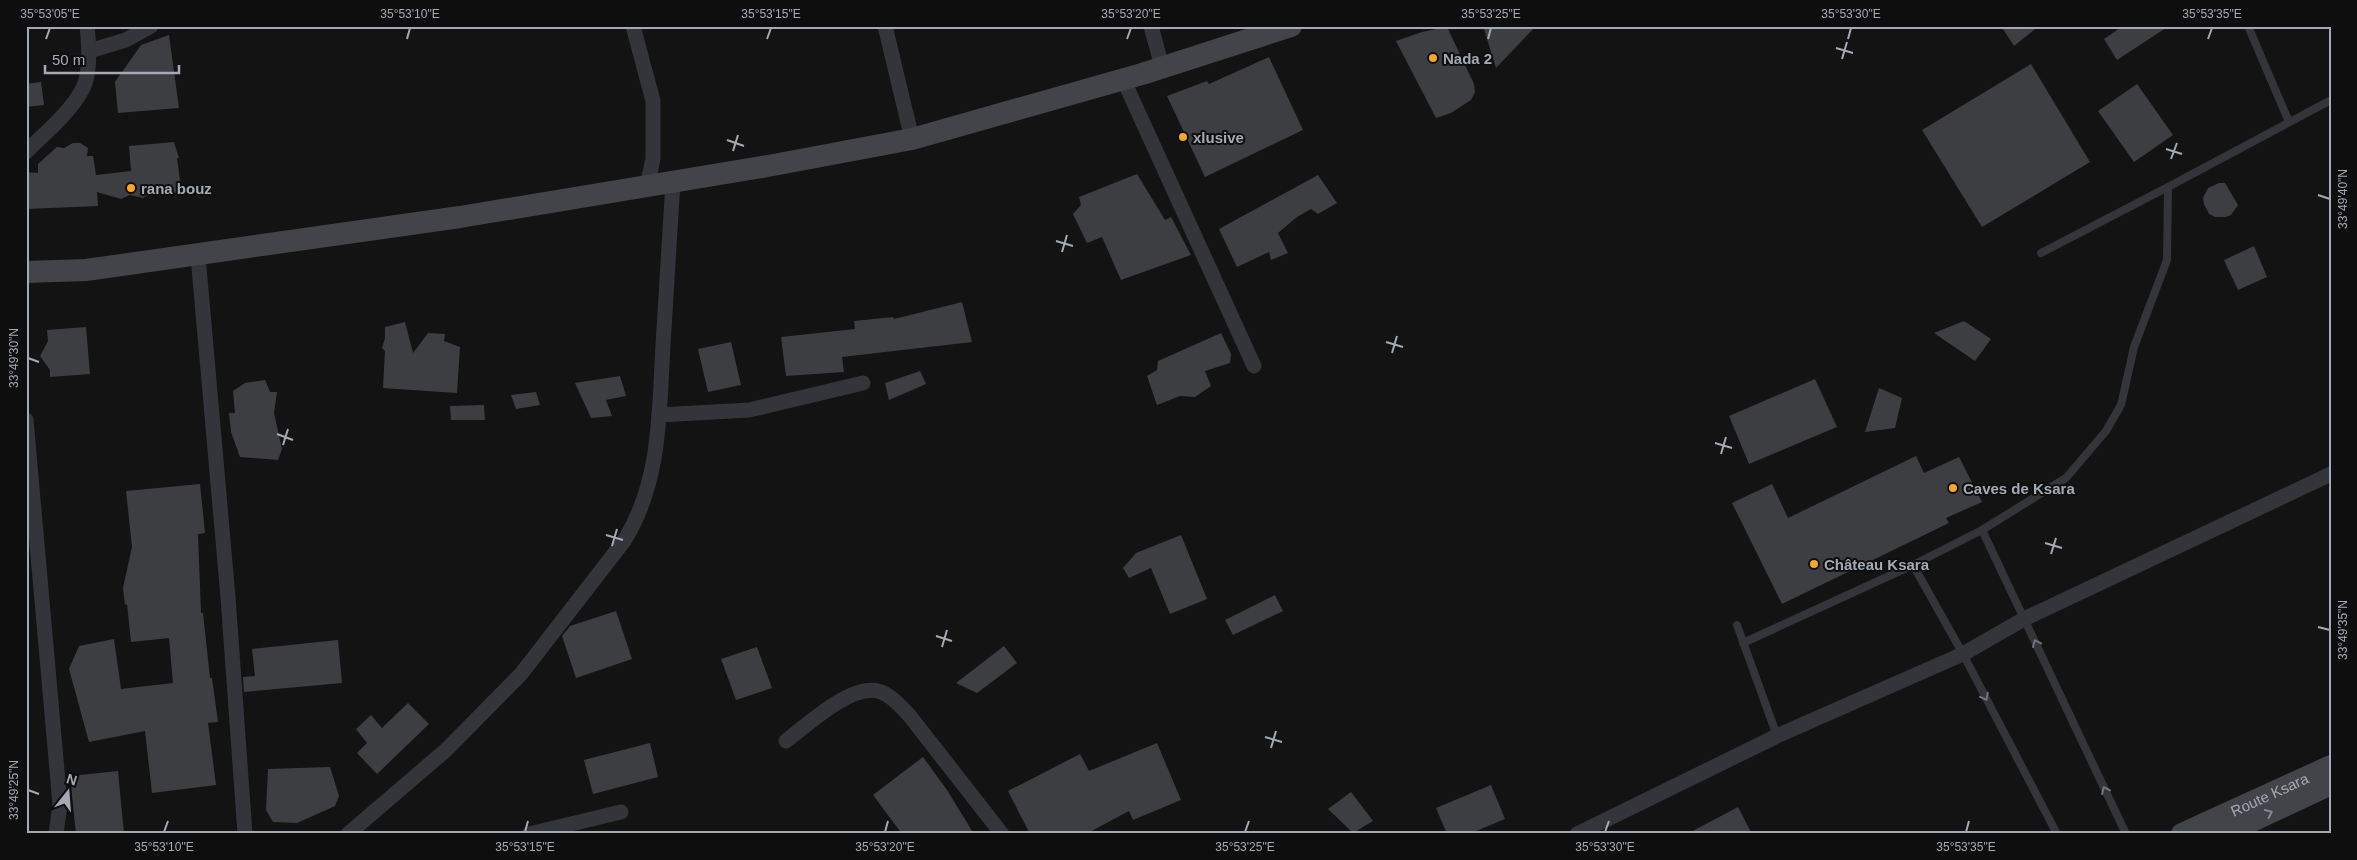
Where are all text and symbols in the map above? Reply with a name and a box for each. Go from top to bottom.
text: 35°53'05"E [20,7,80,21]
text: 35°53'10"E [380,7,440,21]
text: 35°53'15"E [741,7,801,21]
text: 35°53'20"E [1101,7,1161,21]
text: 35°53'25"E [1461,7,1521,21]
text: 35°53'30"E [1821,7,1881,21]
text: 35°53'35"E [2182,7,2242,21]
scale bar [45,42,179,74]
place label: Nada 2 [1443,50,1492,67]
text: 50 m [52,51,85,68]
marker: Nada 2 [1427,52,1439,64]
place label: xlusive [1193,129,1244,146]
marker: xlusive [1177,131,1189,143]
text: 33°49'40"N [2336,169,2350,229]
place label: rana bouz [141,180,212,197]
marker: rana bouz [125,182,137,194]
text: 33°49'30"N [7,328,21,388]
place label: Caves de Ksara [1963,480,2075,497]
marker: Caves de Ksara [1947,482,1959,494]
place label: Château Ksara [1824,556,1930,573]
marker: Château Ksara [1808,558,1820,570]
text: 33°49'35"N [2336,600,2350,660]
one-way arrow [2031,639,2042,648]
one-way arrow [1979,692,1989,701]
text: 33°49'25"N [7,760,21,820]
north arrow [42,768,92,818]
street label: Route Ksara [2228,769,2311,819]
text: N [65,770,79,789]
one-way arrow [2101,786,2112,795]
one-way arrow [2264,809,2273,820]
text: 35°53'10"E [134,840,194,854]
text: 35°53'15"E [495,840,555,854]
text: 35°53'20"E [855,840,915,854]
text: 35°53'25"E [1215,840,1275,854]
text: 35°53'30"E [1575,840,1635,854]
text: 35°53'35"E [1936,840,1996,854]

